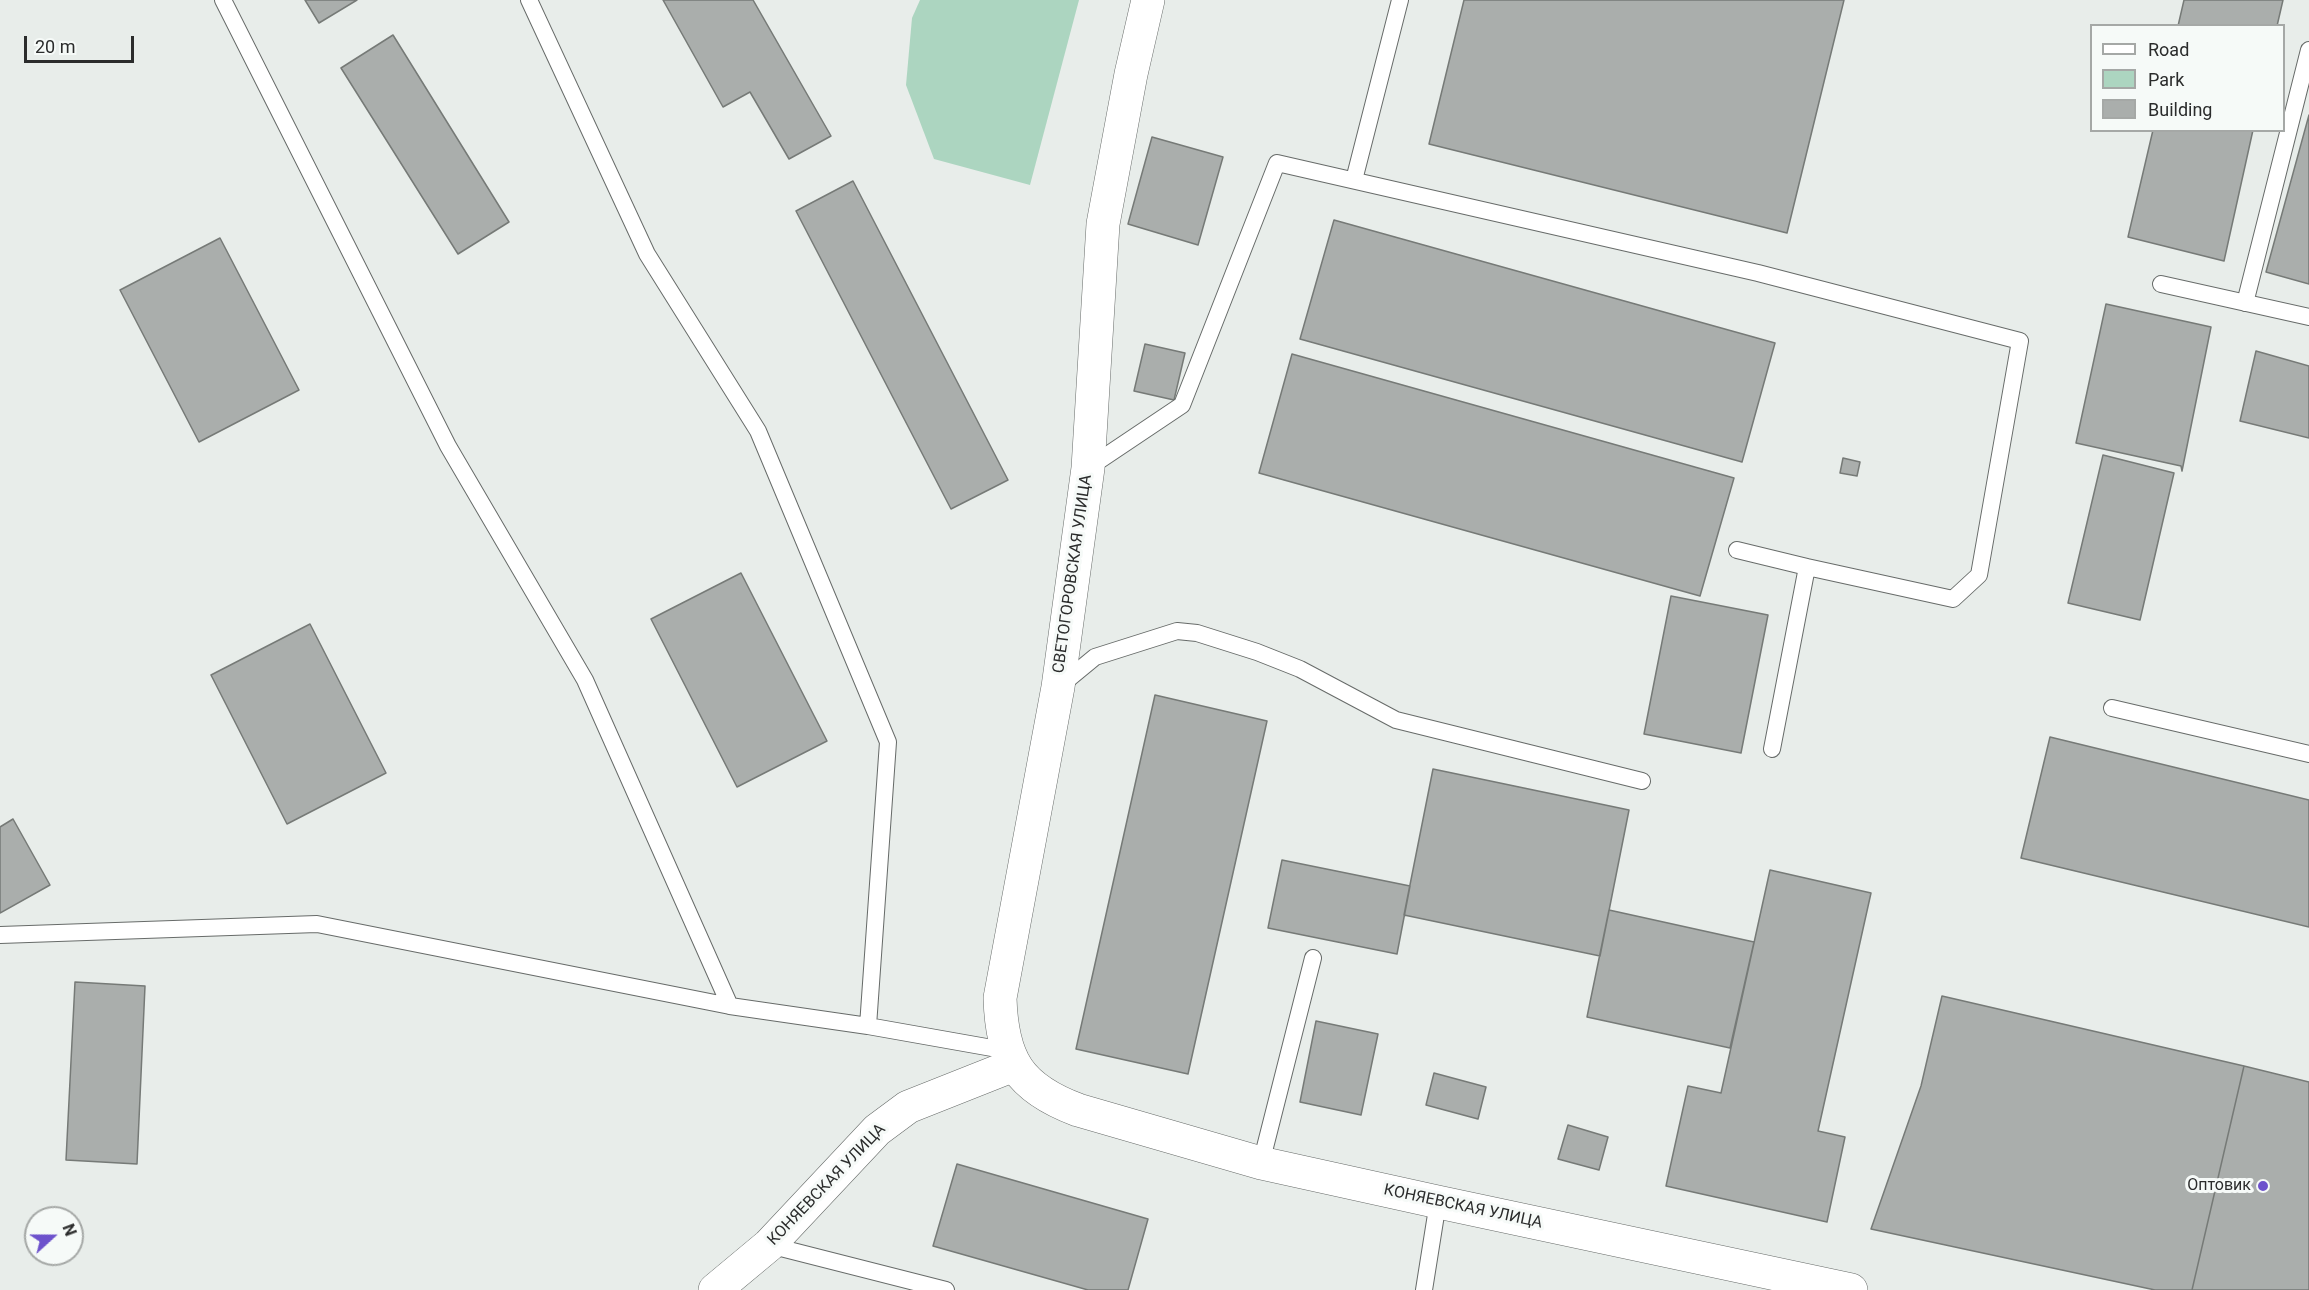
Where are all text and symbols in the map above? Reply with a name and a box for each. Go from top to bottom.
scale bar [27,24,136,62]
legend [2090,24,2285,132]
text: 20 m [35,36,75,57]
text: Road [2148,39,2189,60]
text: Park [2148,69,2184,90]
text: Building [2148,99,2212,120]
street label: СВЕТОГОРОВСКАЯ УЛИЦА [1050,473,1096,675]
street label: КОНЯЕВСКАЯ УЛИЦА [764,1120,890,1250]
place label: Оптовик [2187,1176,2251,1196]
marker: Оптовик [2256,1179,2270,1193]
street label: КОНЯЕВСКАЯ УЛИЦА [1382,1181,1544,1233]
north arrow [24,1206,84,1266]
text: N [59,1221,80,1239]

